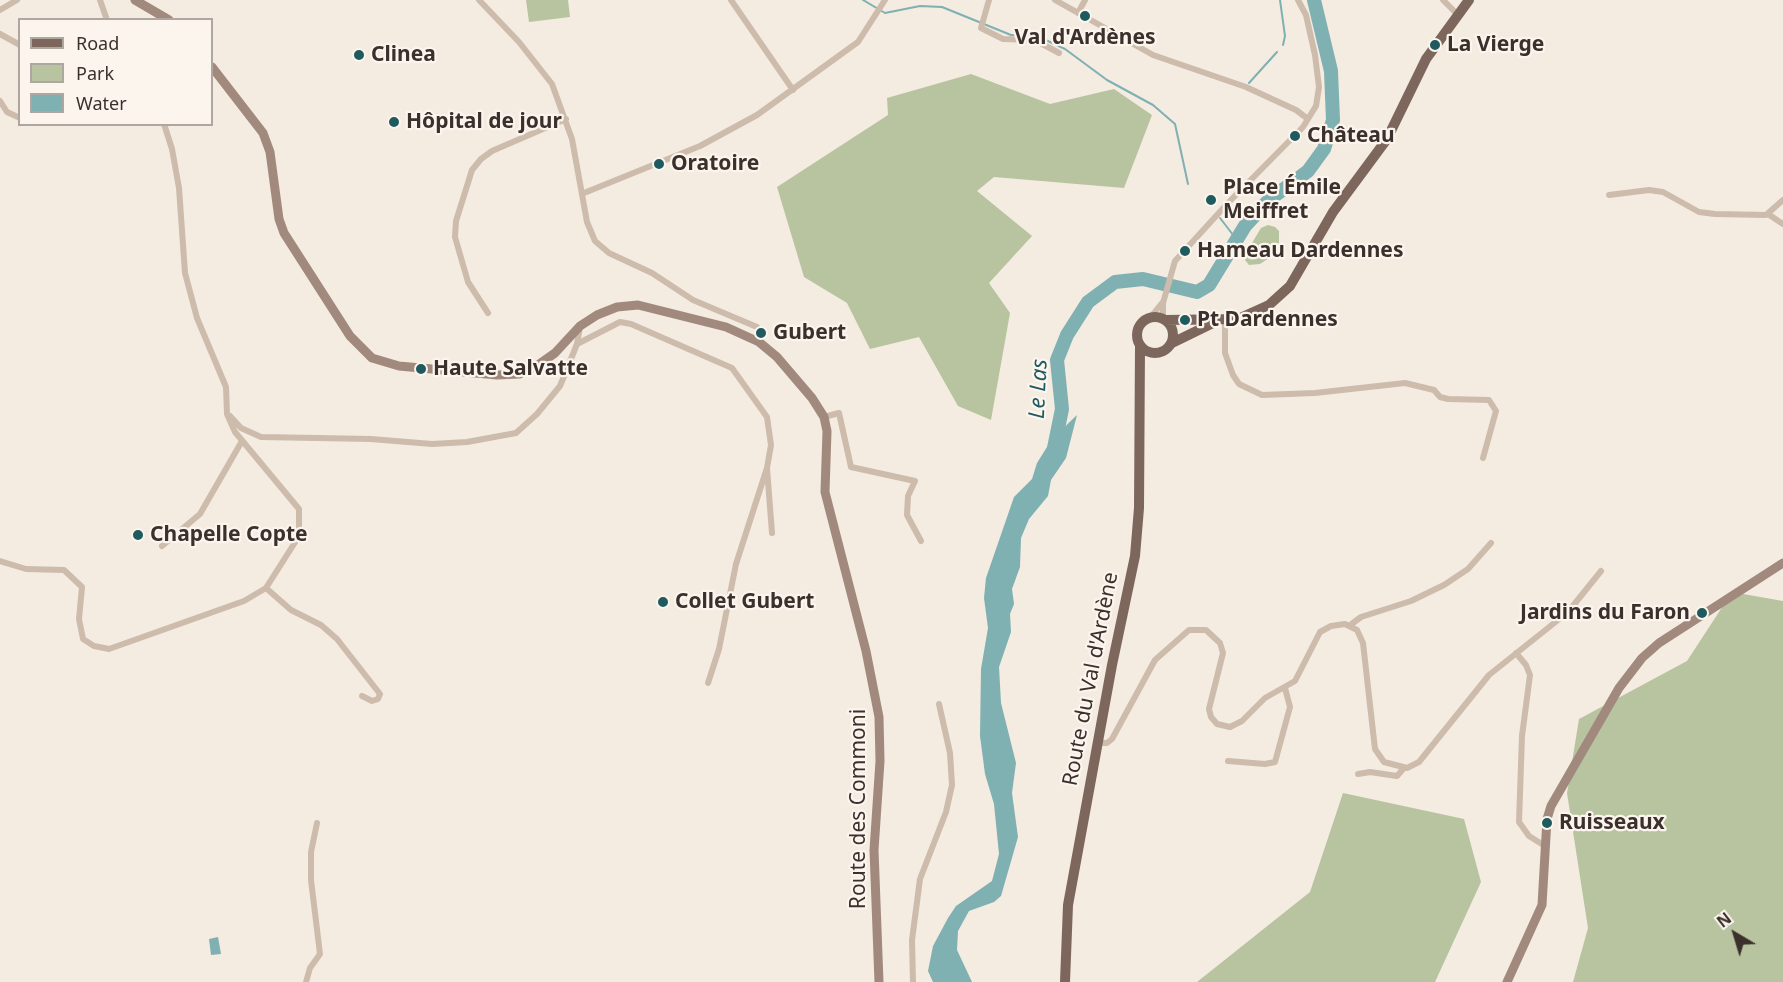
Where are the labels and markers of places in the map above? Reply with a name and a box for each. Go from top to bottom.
marker: Val d'Ardènes [1078,9,1092,23]
place label: Val d'Ardènes [1015,25,1155,51]
place label: La Vierge [1447,32,1544,58]
marker: La Vierge [1428,38,1442,52]
place label: Clinea [371,42,436,68]
marker: Clinea [352,48,366,62]
place label: Hôpital de jour [406,109,562,135]
marker: Hôpital de jour [387,115,401,129]
place label: Château [1307,123,1395,149]
marker: Château [1288,129,1302,143]
place label: Oratoire [671,151,759,177]
marker: Oratoire [652,157,666,171]
place label: Place Émile Meiffret [1223,175,1341,225]
marker: Place Émile Meiffret [1204,193,1218,207]
place label: Hameau Dardennes [1197,238,1403,264]
marker: Hameau Dardennes [1178,244,1192,258]
place label: Pt Dardennes [1197,307,1338,333]
marker: Pt Dardennes [1178,313,1192,327]
place label: Gubert [773,320,846,346]
marker: Gubert [754,326,768,340]
place label: Haute Salvatte [433,356,588,382]
marker: Haute Salvatte [414,362,428,376]
place label: Chapelle Copte [150,522,308,548]
marker: Chapelle Copte [131,528,145,542]
place label: Collet Gubert [675,589,814,615]
marker: Collet Gubert [656,595,670,609]
place label: Jardins du Faron [1520,600,1690,626]
marker: Jardins du Faron [1695,606,1709,620]
place label: Ruisseaux [1559,810,1665,836]
marker: Ruisseaux [1540,816,1554,830]

